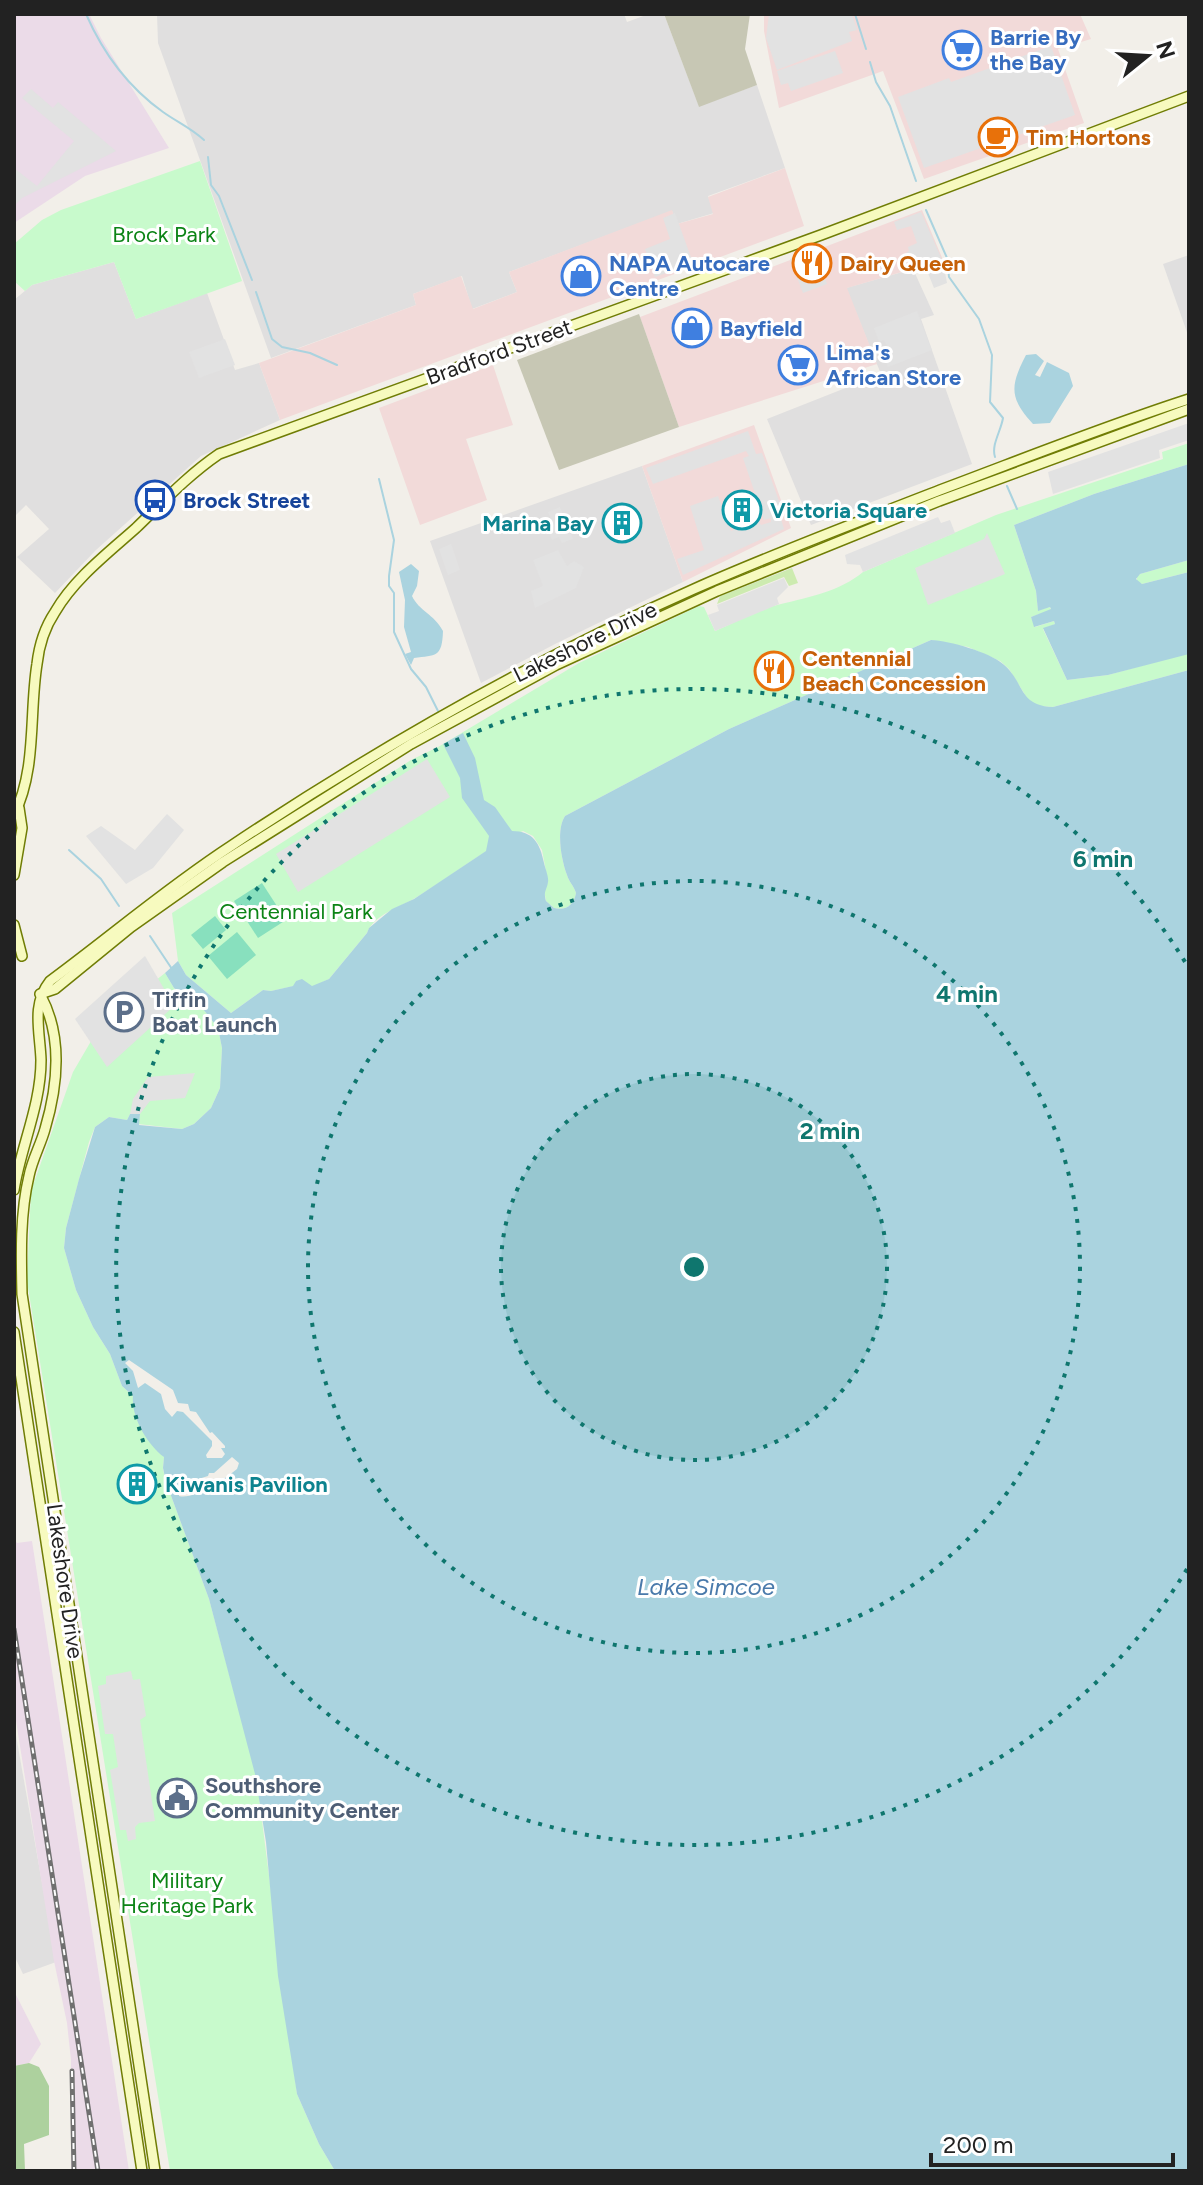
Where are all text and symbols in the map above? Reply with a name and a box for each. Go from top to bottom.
north arrow [1107,16,1187,96]
place label: Barrie By the Bay [990,24,1082,76]
supermarket icon: Barrie By the Bay [941,29,983,71]
text: N [1150,38,1181,62]
cafe icon: Tim Hortons [977,116,1019,158]
place label: Tim Hortons [1026,124,1151,151]
park label: Brock Park [112,221,216,248]
restaurant icon: Dairy Queen [791,242,833,284]
place label: NAPA Autocare Centre [609,250,770,302]
place label: Dairy Queen [840,250,966,277]
shop icon: NAPA Autocare Centre [560,255,602,297]
shop icon: Bayfield [671,307,713,349]
street label: Bradford Street [422,313,576,391]
place label: Bayfield [720,315,803,342]
place label: Lima's African Store [826,339,961,391]
supermarket icon: Lima's African Store [777,344,819,386]
bus stop icon: Brock Street [134,479,176,521]
place label: Brock Street [183,487,311,514]
building icon: Victoria Square [721,489,763,531]
place label: Victoria Square [770,497,927,524]
building icon: Marina Bay [601,502,643,544]
place label: Marina Bay [482,510,594,537]
street label: Lakeshore Drive [509,596,661,688]
place label: Centennial Beach Concession [802,645,986,697]
restaurant icon: Centennial Beach Concession [753,650,795,692]
text: 6 min [1073,844,1133,873]
park label: Centennial Park [219,898,373,925]
text: 4 min [936,979,998,1008]
place label: Tiffin Boat Launch [152,986,277,1038]
parking icon: Tiffin Boat Launch [103,991,145,1033]
text: 2 min [800,1116,860,1145]
centre of rings [680,1253,708,1281]
building icon: Kiwanis Pavilion [116,1463,158,1505]
place label: Kiwanis Pavilion [165,1471,328,1498]
street label: Lakeshore Drive [41,1502,89,1660]
water label: Lake Simcoe [637,1572,775,1601]
place label: Southshore Community Center [205,1772,400,1824]
public building icon: Southshore Community Center [156,1777,198,1819]
park label: Military Heritage Park [121,1867,254,1919]
scale bar [931,2117,1173,2167]
text: 200 m [943,2130,1014,2159]

